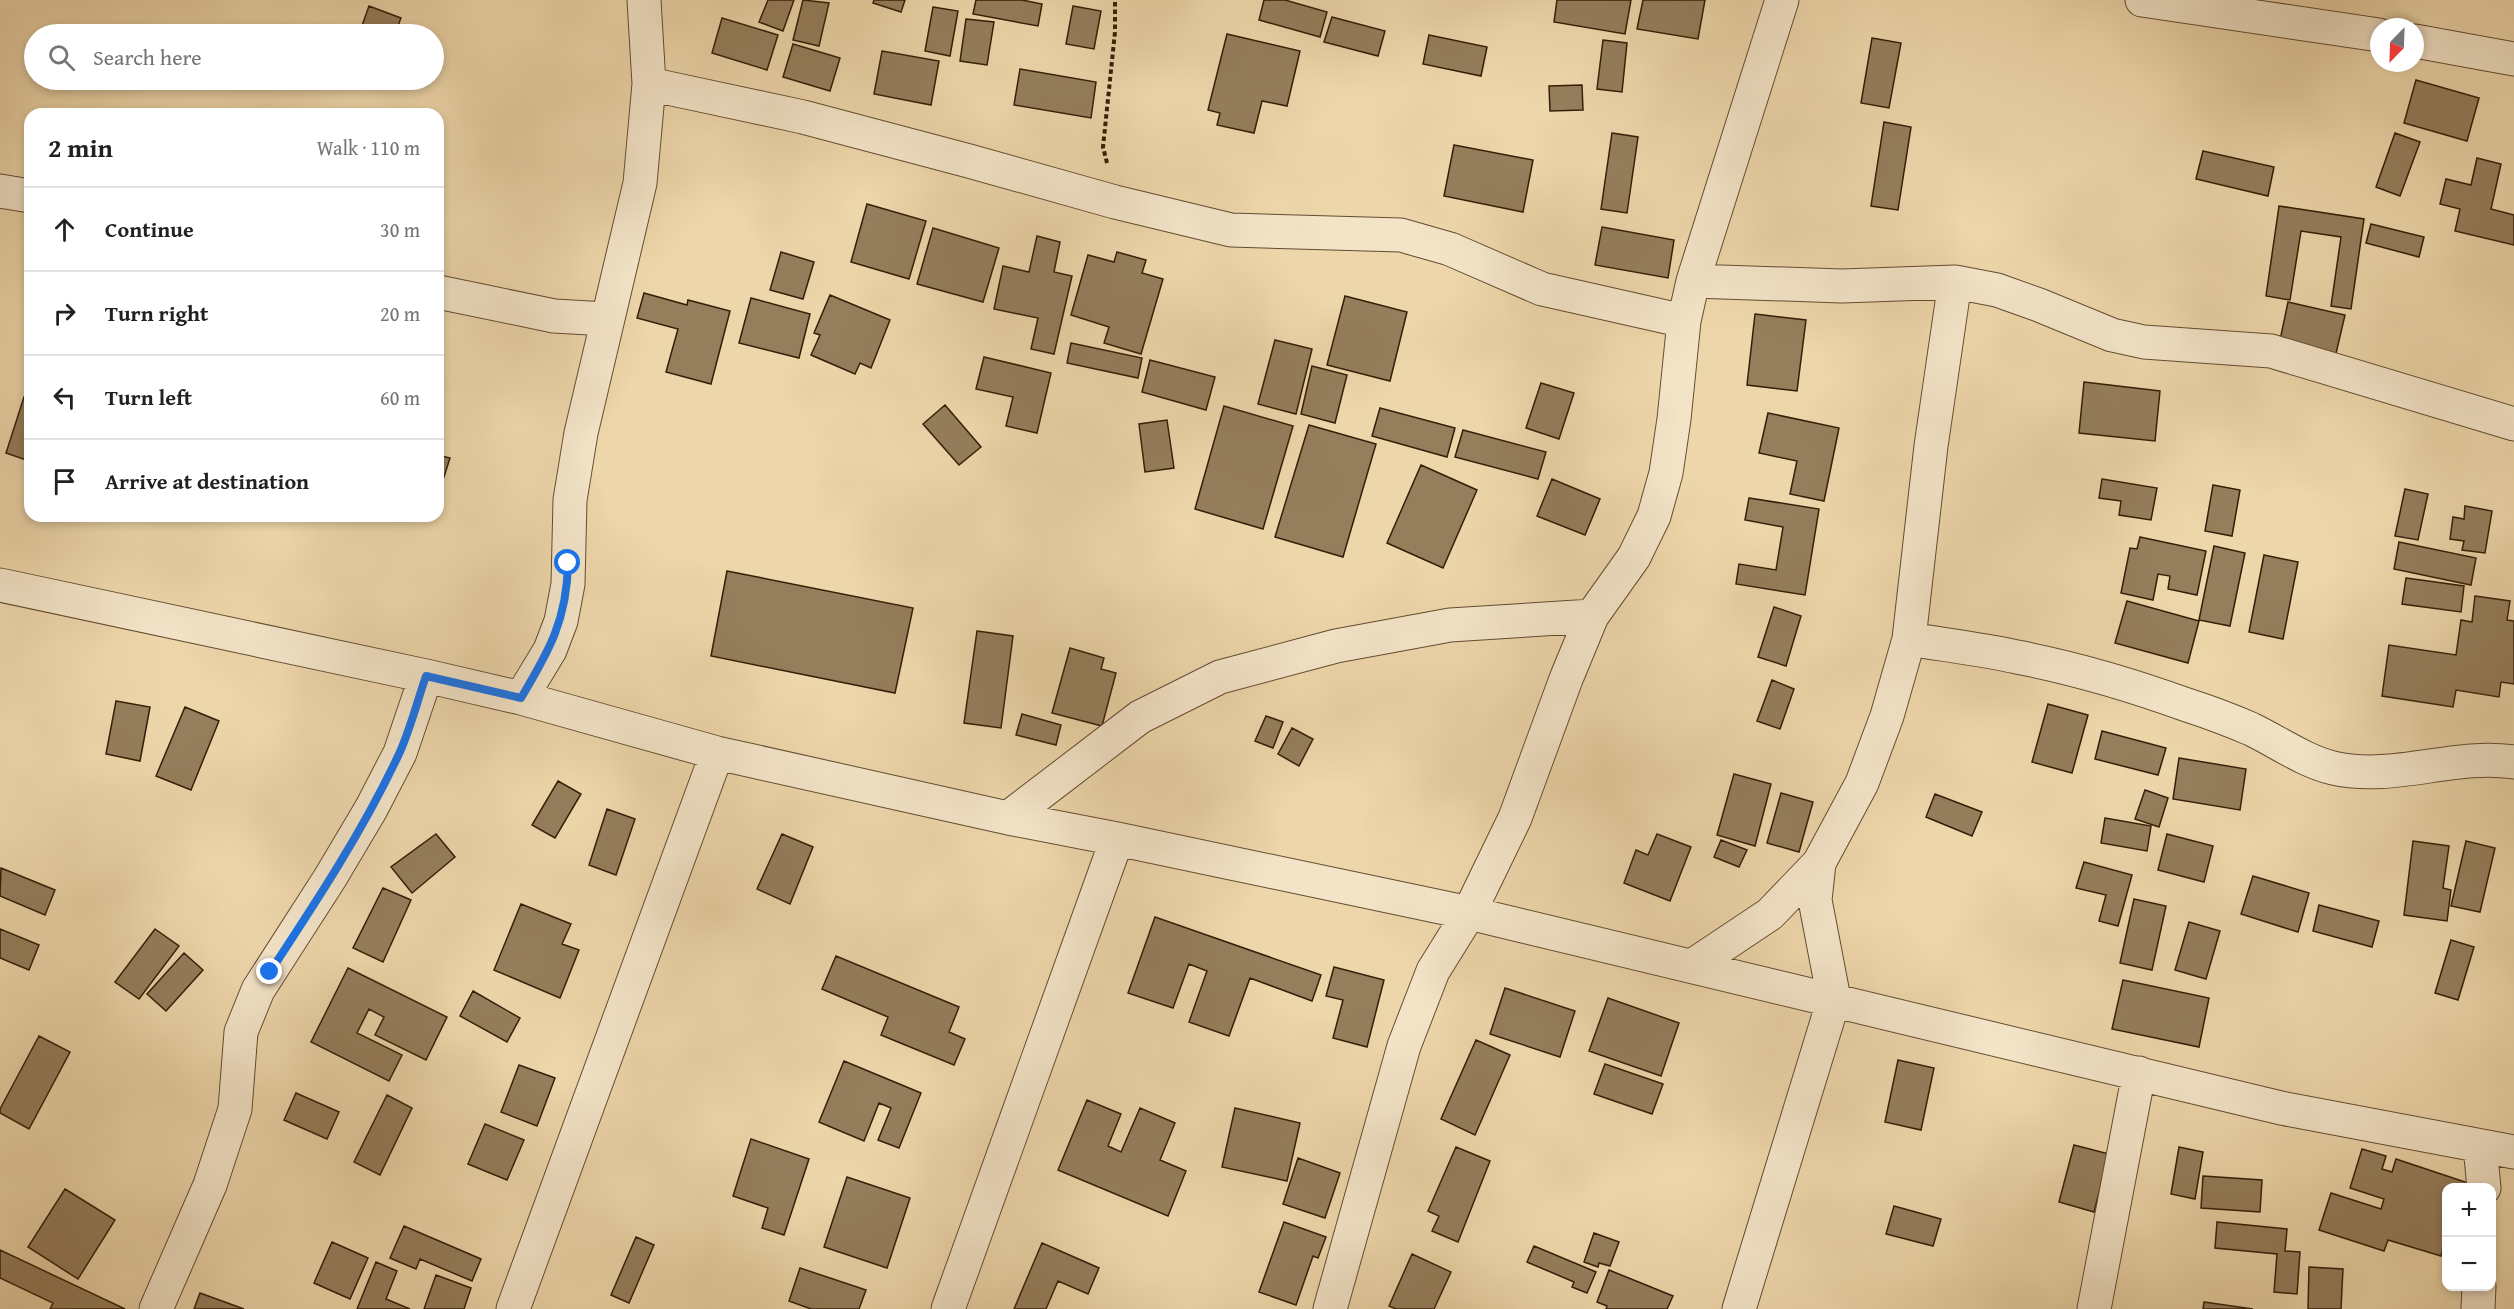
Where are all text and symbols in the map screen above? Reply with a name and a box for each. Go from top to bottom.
north arrow [2370,18,2424,72]
search box [24,24,444,90]
icon: search [45,41,78,74]
text: Search here [93,41,202,73]
text: 2 min [48,128,113,167]
text: Walk · 110 m [317,133,420,162]
icon: ahead [48,213,81,246]
text: Continue [105,213,194,245]
text: 30 m [380,215,420,244]
icon: right [48,297,81,330]
text: Turn right [105,297,208,329]
text: 20 m [380,299,420,328]
icon: left [48,381,81,414]
text: Turn left [105,381,192,413]
text: 60 m [380,383,420,412]
icon: arrive [48,465,81,498]
text: Arrive at destination [105,465,309,497]
route start [554,549,580,575]
route end [256,958,282,984]
map controls [2442,1183,2496,1291]
button: + [2442,1183,2496,1237]
button: − [2442,1237,2496,1291]

